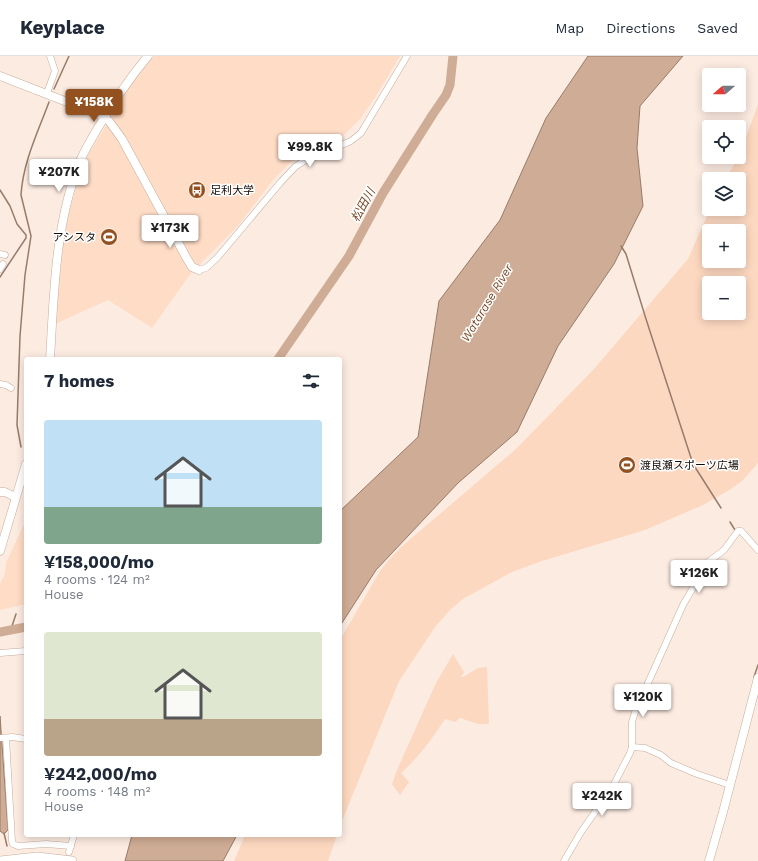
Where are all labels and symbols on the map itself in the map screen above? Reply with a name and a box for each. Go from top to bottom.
north arrow [702,68,746,112]
pin: ¥158K [66,89,122,123]
pin: ¥99.8K [277,134,343,168]
pin: ¥207K [31,159,87,193]
bus stop icon: 足利大学 [187,180,207,200]
place label: 足利大学 [210,184,254,197]
water label: 松田川 [348,184,379,224]
pin: ¥173K [142,215,198,249]
sports icon: アシスタ [99,227,119,247]
place label: アシスタ [52,231,96,244]
water label: Watarase River [458,261,516,344]
sports icon: 渡良瀬スポーツ広場 [617,455,637,475]
place label: 渡良瀬スポーツ広場 [640,459,739,472]
pin: ¥126K [671,560,727,594]
pin: ¥120K [615,684,671,718]
pin: ¥242K [574,783,630,817]

